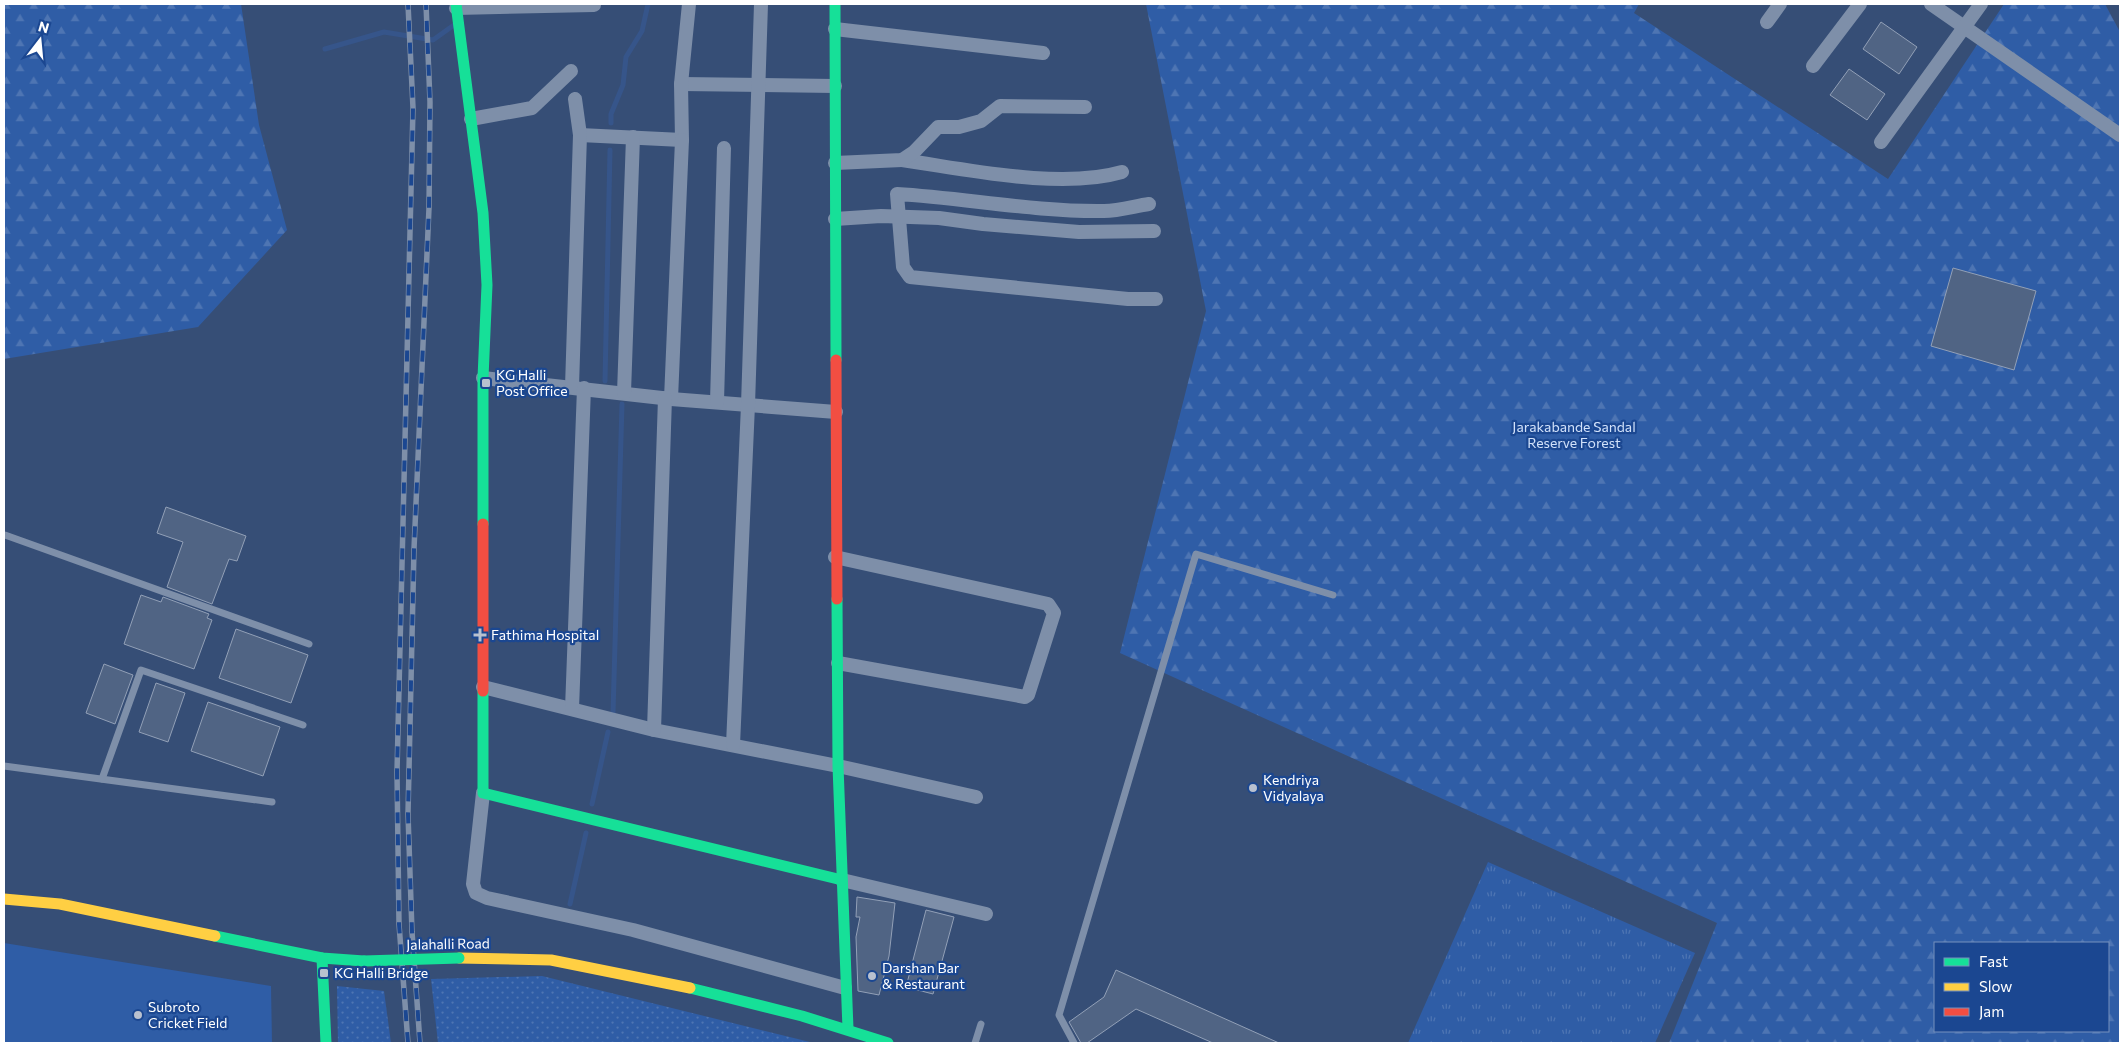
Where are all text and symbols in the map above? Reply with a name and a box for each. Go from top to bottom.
north arrow [15,15,65,65]
text: N [36,17,51,37]
place label: KG Halli Post Office [496,366,568,399]
marker: KG Halli Post Office [480,377,492,389]
park label: Jarakabande Sandal Reserve Forest [1512,418,1636,451]
place label: Fathima Hospital [491,626,599,643]
marker: Fathima Hospital [473,628,487,642]
place label: Kendriya Vidyalaya [1263,771,1324,804]
marker: Kendriya Vidyalaya [1247,782,1259,794]
street label: Jalahalli Road [406,934,490,953]
legend [1934,942,2109,1032]
text: Fast [1979,952,2008,970]
place label: Darshan Bar & Restaurant [882,959,965,992]
place label: KG Halli Bridge [334,964,428,981]
marker: KG Halli Bridge [318,967,330,979]
marker: Darshan Bar & Restaurant [866,970,878,982]
text: Slow [1979,977,2012,995]
place label: Subroto Cricket Field [148,998,227,1031]
text: Jam [1979,1002,2004,1020]
marker: Subroto Cricket Field [132,1009,144,1021]

